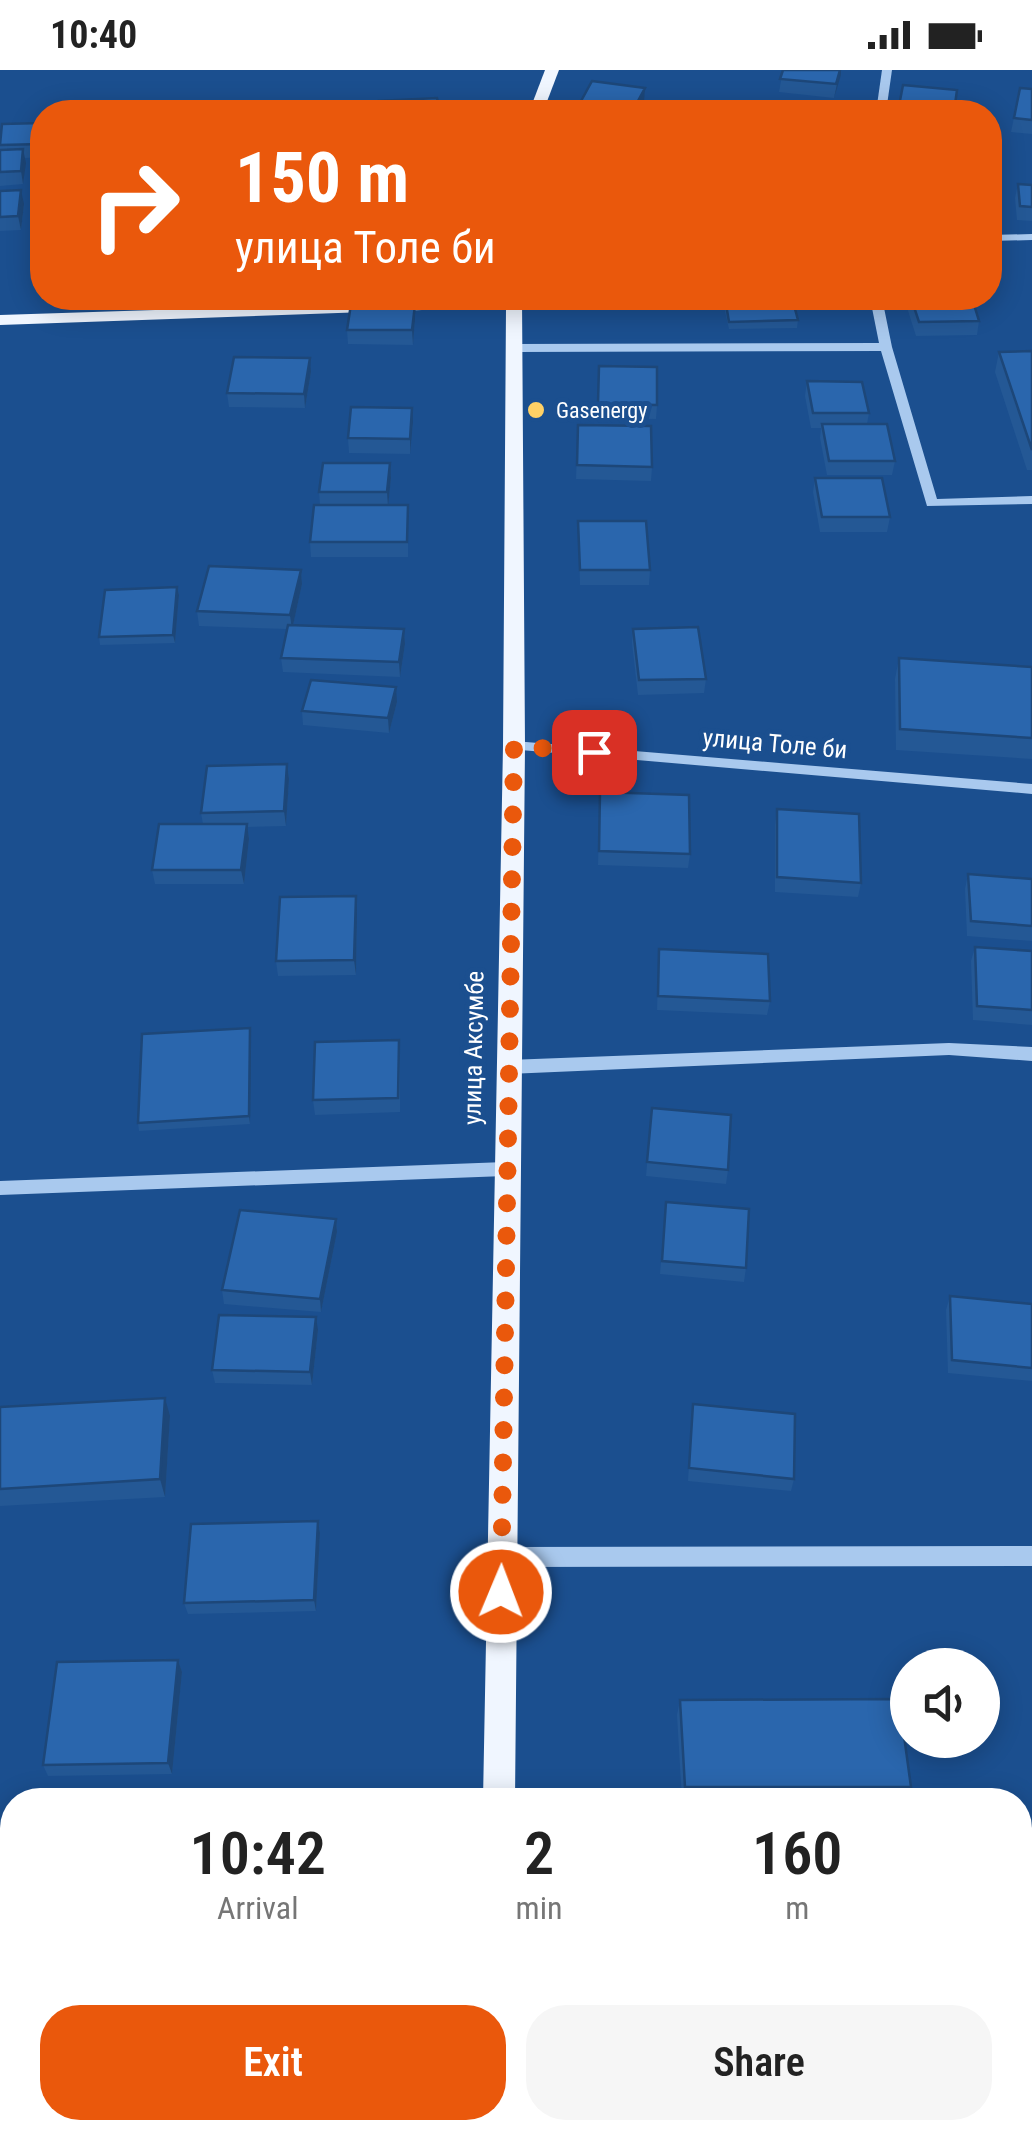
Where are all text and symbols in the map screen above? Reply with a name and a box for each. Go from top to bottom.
text: 10:40 [50,13,137,57]
text: 150 m [235,137,409,219]
icon: right [70,140,200,270]
text: улица Толе би [235,221,496,274]
place label: Gasenergy [556,398,647,423]
marker: Gasenergy [525,399,547,421]
pin [552,710,637,795]
street label: улица Толе би [702,723,848,764]
icon: arrive [567,725,622,780]
street label: улица Аксумбе [458,971,489,1125]
position arrow [449,1540,553,1644]
map controls [890,1648,1000,1758]
button: sound [890,1648,1000,1758]
text: 10:42 [189,1818,326,1889]
text: 2 [524,1818,554,1889]
text: 160 [752,1818,842,1889]
text: Arrival [217,1889,298,1927]
text: min [516,1889,562,1927]
text: m [785,1889,809,1927]
button: Exit [40,2005,506,2120]
button: Share [526,2005,992,2120]

